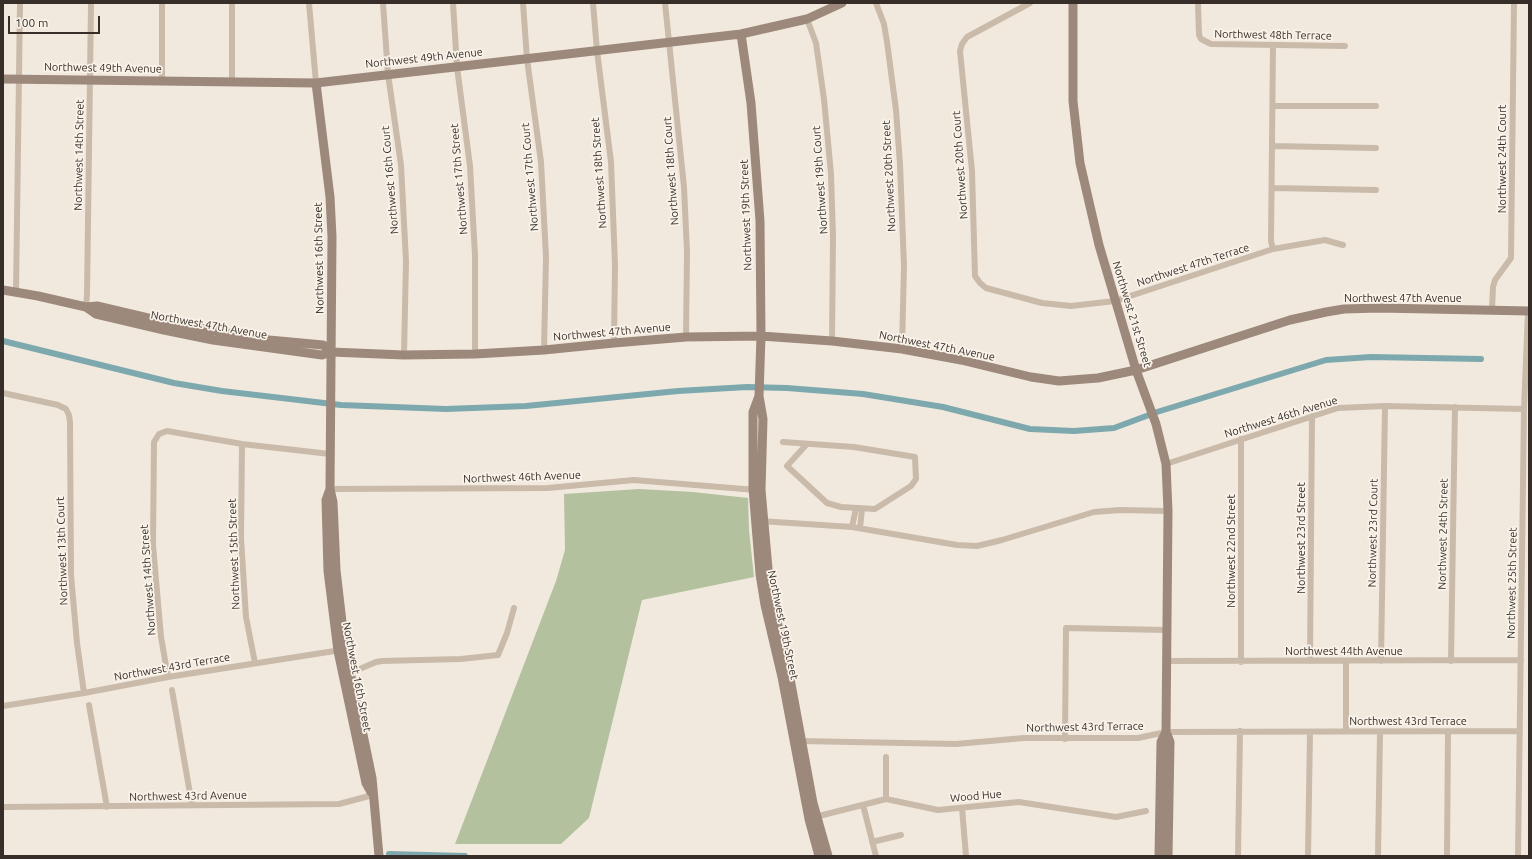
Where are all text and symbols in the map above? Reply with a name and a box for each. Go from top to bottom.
scale bar [10,8,102,34]
text: 100 m [15,16,48,29]
street label: Northwest 48th Terrace [1214,27,1332,43]
street label: Northwest 49th Avenue [365,45,483,71]
street label: Northwest 49th Avenue [44,60,162,76]
street label: Northwest 14th Street [71,99,87,211]
street label: Northwest 24th Court [1495,105,1509,213]
street label: Northwest 20th Court [950,110,970,220]
street label: Northwest 18th Court [661,116,681,226]
street label: Northwest 18th Street [589,117,609,229]
street label: Northwest 20th Street [879,120,899,232]
street label: Northwest 17th Court [519,122,541,232]
street label: Northwest 17th Street [448,123,470,235]
street label: Northwest 16th Court [379,125,401,235]
street label: Northwest 19th Court [810,125,830,235]
street label: Northwest 19th Street [737,159,755,271]
street label: Northwest 16th Street [311,202,327,314]
street label: Northwest 47th Terrace [1135,241,1251,289]
street label: Northwest 21st Street [1110,259,1154,369]
street label: Northwest 47th Avenue [1344,291,1462,305]
street label: Northwest 47th Avenue [150,308,268,342]
street label: Northwest 47th Avenue [553,320,671,344]
street label: Northwest 47th Avenue [878,328,996,364]
street label: Northwest 46th Avenue [1223,393,1339,441]
street label: Northwest 46th Avenue [463,468,581,486]
street label: Northwest 24th Street [1435,478,1451,590]
street label: Northwest 23rd Court [1365,479,1381,587]
street label: Northwest 23rd Street [1294,482,1308,594]
street label: Northwest 22nd Street [1224,494,1238,608]
street label: Northwest 13th Court [54,496,70,606]
street label: Northwest 15th Street [225,498,243,610]
street label: Northwest 14th Street [138,524,158,636]
street label: Northwest 25th Street [1504,527,1520,639]
street label: Northwest 19th Street [765,569,801,681]
street label: Northwest 16th Street [340,621,374,733]
street label: Northwest 44th Avenue [1285,644,1403,658]
street label: Northwest 43rd Terrace [113,650,231,684]
street label: Northwest 43rd Terrace [1349,714,1467,728]
street label: Northwest 43rd Terrace [1026,719,1144,735]
street label: Wood Hue [950,787,1002,805]
street label: Northwest 43rd Avenue [129,788,247,804]

